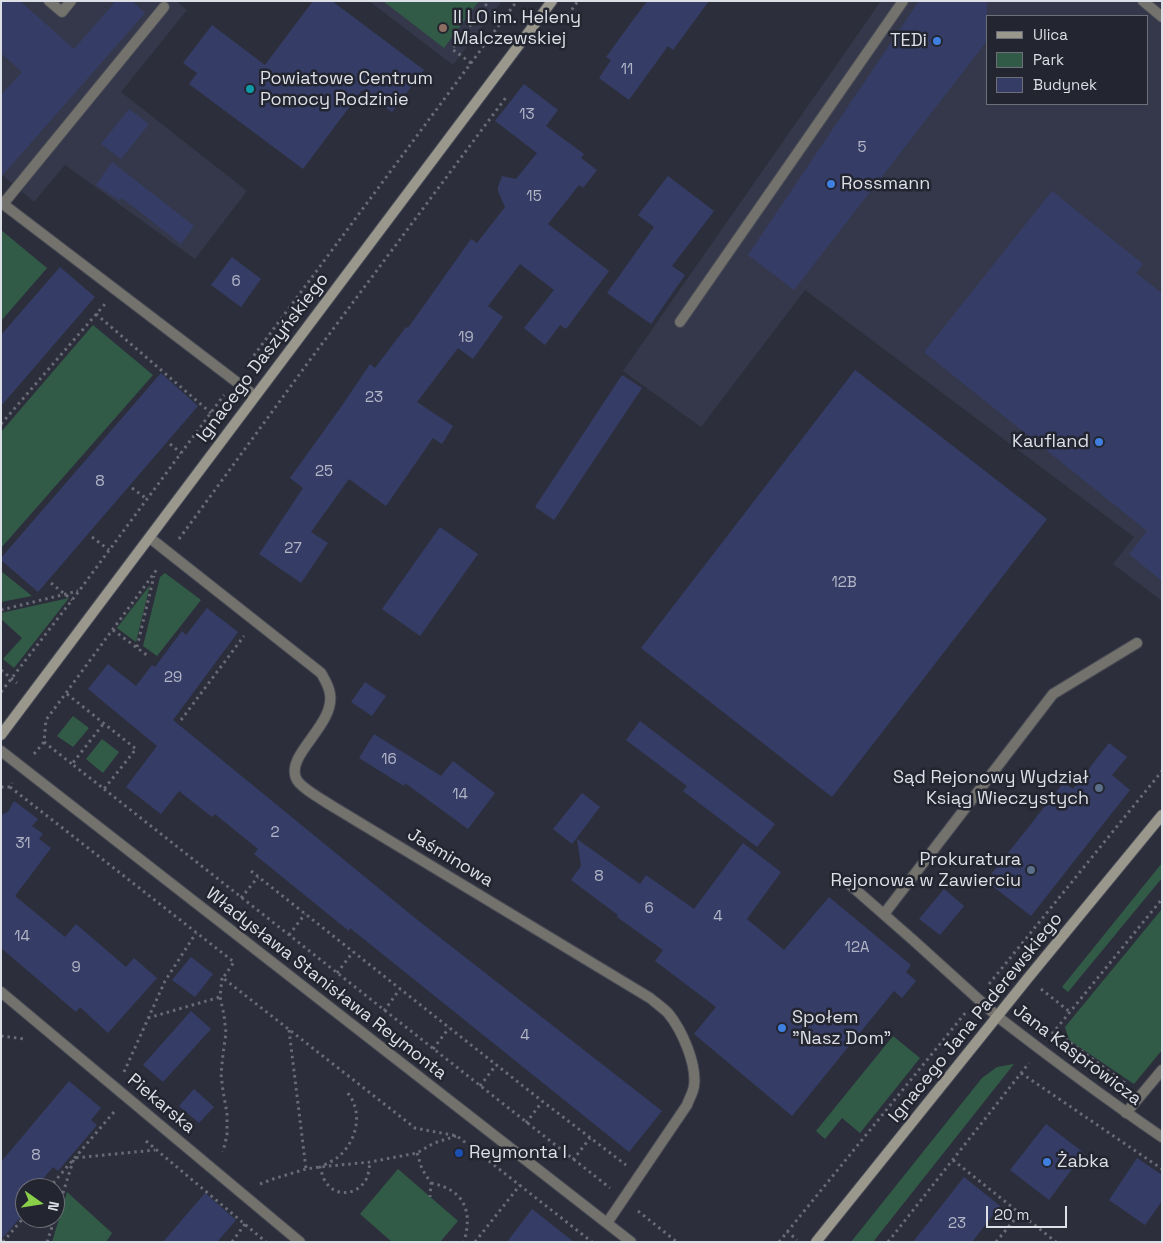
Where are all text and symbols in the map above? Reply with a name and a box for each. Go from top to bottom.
place label: II LO im. Heleny Malczewskiej [453,7,581,50]
legend [986,15,1148,105]
marker: II LO im. Heleny Malczewskiej [437,22,449,34]
text: Ulica [1033,25,1068,44]
place label: TEDi [890,30,927,52]
marker: TEDi [931,35,943,47]
text: Park [1033,50,1064,69]
house number: 11 [621,61,633,79]
place label: Powiatowe Centrum Pomocy Rodzinie [260,68,433,110]
text: Budynek [1033,75,1097,94]
marker: Powiatowe Centrum Pomocy Rodzinie [244,83,256,95]
house number: 13 [519,106,535,124]
house number: 5 [858,139,866,157]
place label: Rossmann [841,173,930,195]
marker: Rossmann [825,178,837,190]
house number: 15 [526,188,542,206]
street label: Ignacego Daszyńskiego [192,269,334,447]
house number: 6 [231,273,241,291]
house number: 19 [458,329,474,347]
house number: 23 [365,389,383,407]
place label: Kaufland [1012,431,1089,453]
marker: Kaufland [1093,436,1105,448]
house number: 25 [315,463,333,481]
house number: 8 [95,473,105,491]
house number: 27 [284,540,302,558]
house number: 12B [831,574,857,592]
house number: 29 [164,669,182,687]
house number: 16 [381,751,397,769]
place label: Sąd Rejonowy Wydział Ksiąg Wieczystych [893,767,1089,810]
marker: Sąd Rejonowy Wydział Ksiąg Wieczystych [1093,782,1105,794]
house number: 14 [452,786,468,804]
house number: 2 [270,824,280,842]
street label: Jaśminowa [403,824,497,892]
house number: 31 [15,835,31,853]
place label: Prokuratura Rejonowa w Zawierciu [830,849,1021,892]
marker: Prokuratura Rejonowa w Zawierciu [1025,864,1037,876]
house number: 8 [594,868,604,886]
street label: Władysława Stanisława Reymonta [201,883,451,1085]
house number: 6 [644,900,654,918]
house number: 4 [713,908,723,926]
street label: Ignacego Jana Paderewskiego [885,909,1067,1127]
house number: 14 [14,928,30,946]
house number: 12A [845,939,869,957]
house number: 9 [71,959,81,977]
street label: Jana Kasprowicza [1008,1000,1146,1110]
place label: Społem "Nasz Dom" [792,1007,891,1050]
marker: Społem "Nasz Dom" [776,1022,788,1034]
house number: 4 [520,1027,530,1045]
street label: Piekarska [123,1069,199,1139]
place label: Reymonta I [469,1142,567,1164]
house number: 8 [31,1147,41,1165]
marker: Reymonta I [453,1147,465,1159]
place label: Żabka [1057,1151,1109,1173]
marker: Żabka [1041,1156,1053,1168]
north arrow [15,1178,65,1228]
scale bar [988,1196,1069,1228]
text: N [44,1200,63,1213]
text: 20 m [994,1205,1029,1224]
house number: 23 [948,1215,966,1233]

